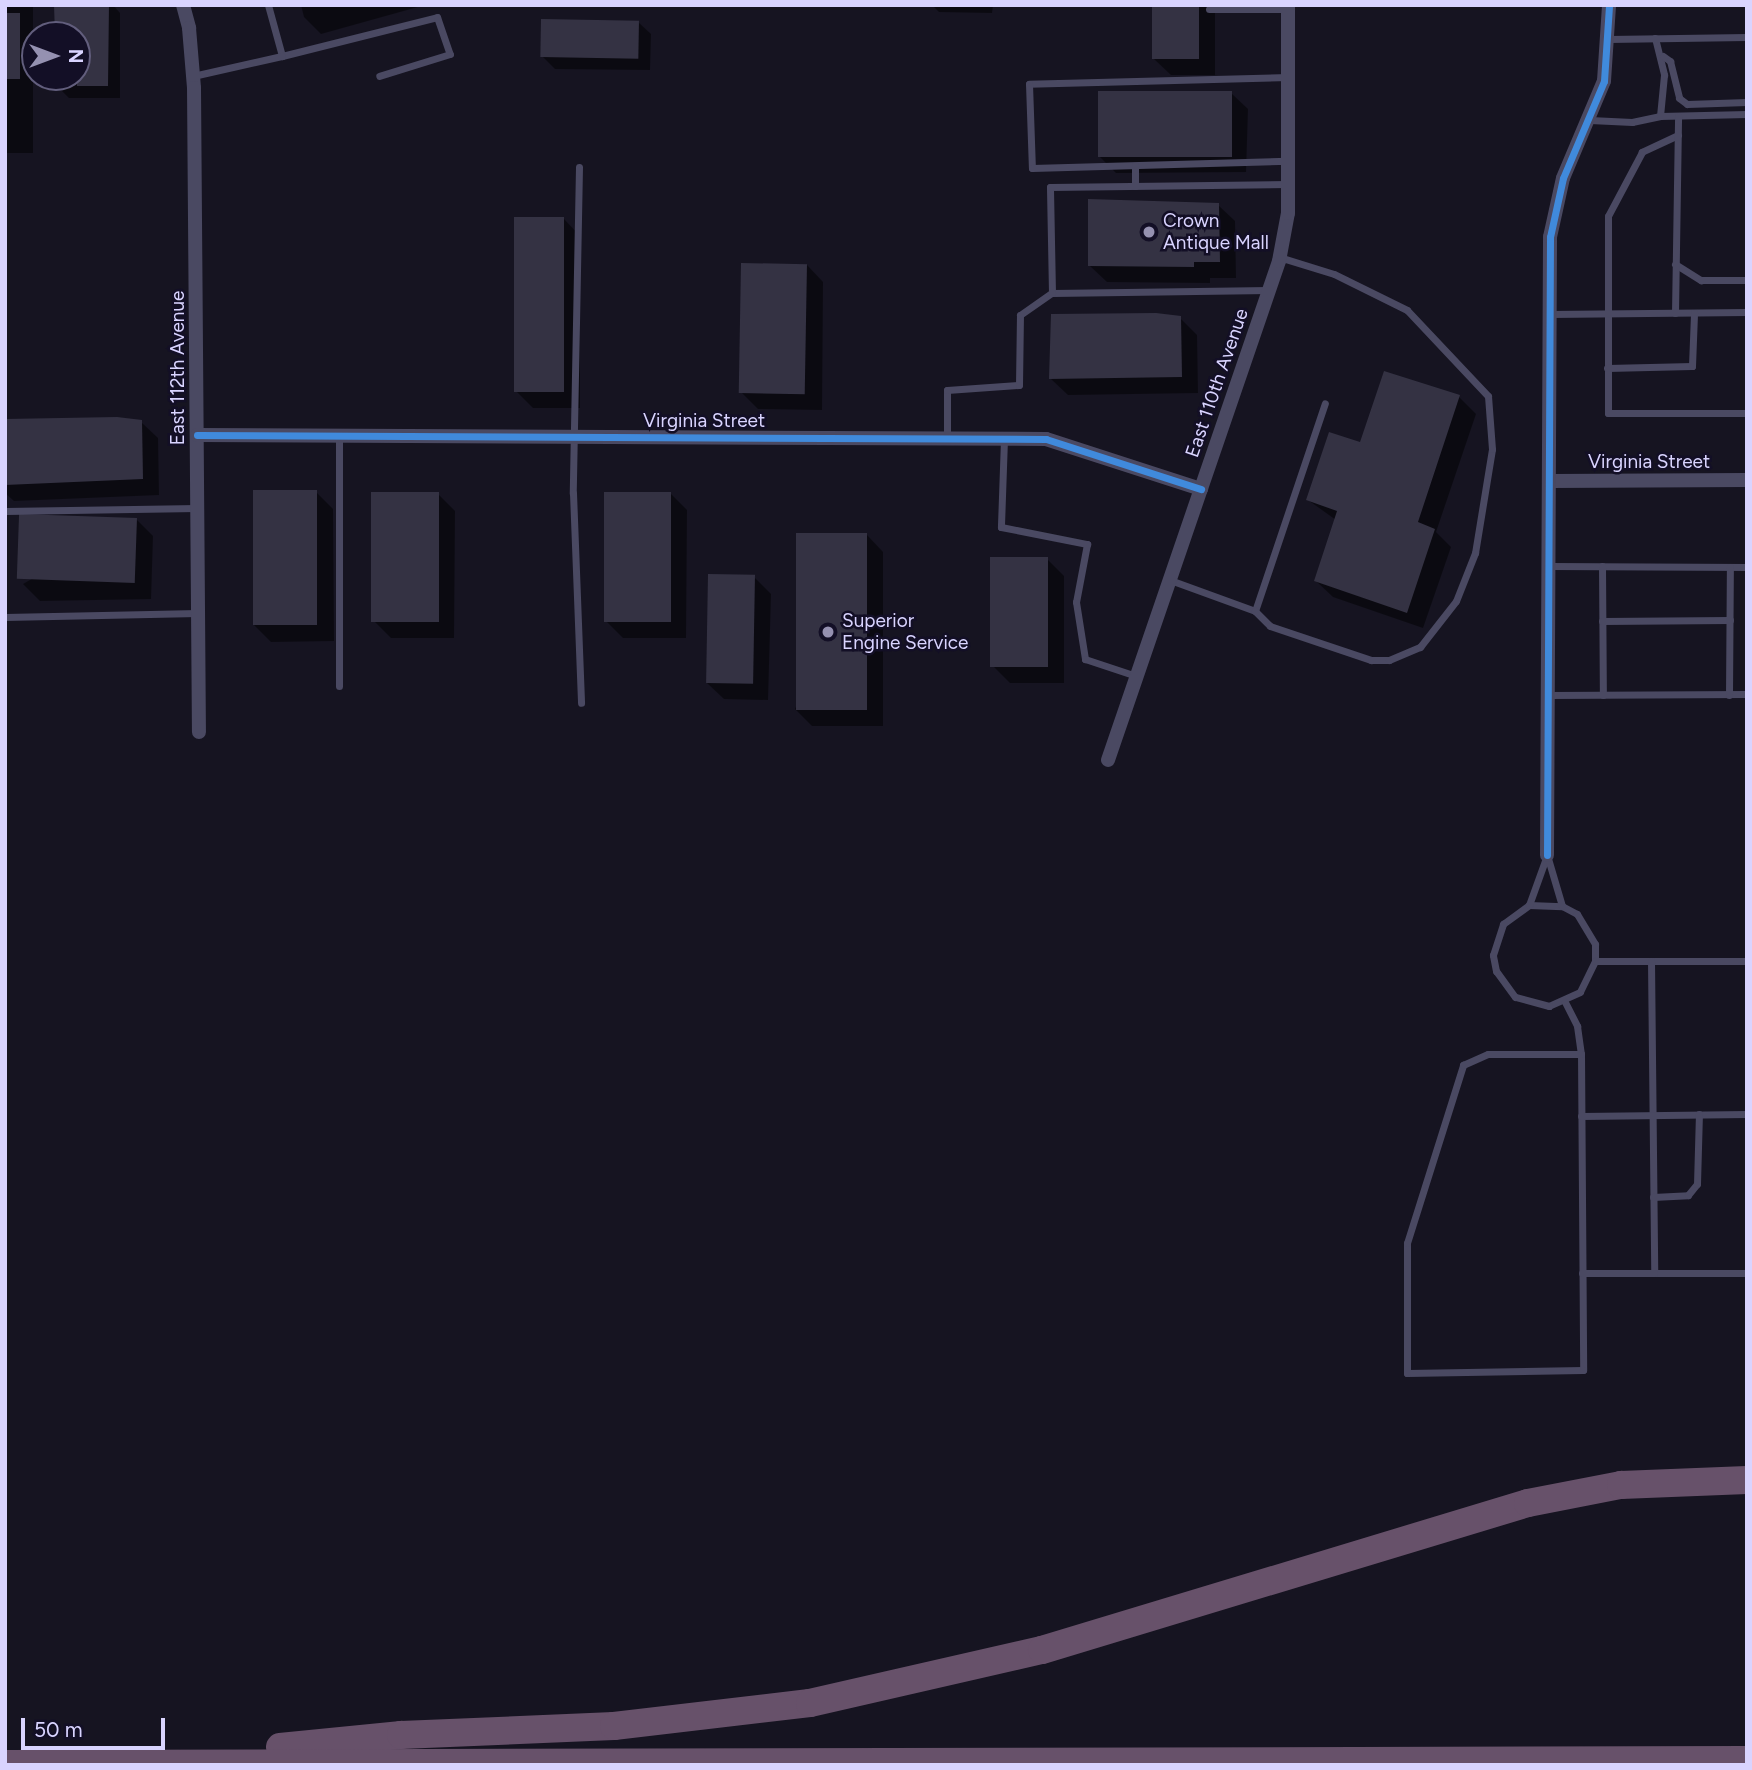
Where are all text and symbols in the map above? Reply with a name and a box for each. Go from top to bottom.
north arrow [21,21,91,91]
text: N [64,49,87,63]
place label: Crown Antique Mall [1163,210,1269,254]
marker: Crown Antique Mall [1141,224,1157,240]
street label: East 112th Avenue [167,291,189,445]
street label: East 110th Avenue [1181,305,1253,461]
street label: Virginia Street [643,410,765,432]
street label: Virginia Street [1588,451,1710,473]
place label: Superior Engine Service [842,610,968,654]
marker: Superior Engine Service [820,624,836,640]
scale bar [24,1704,168,1748]
text: 50 m [34,1717,83,1742]

